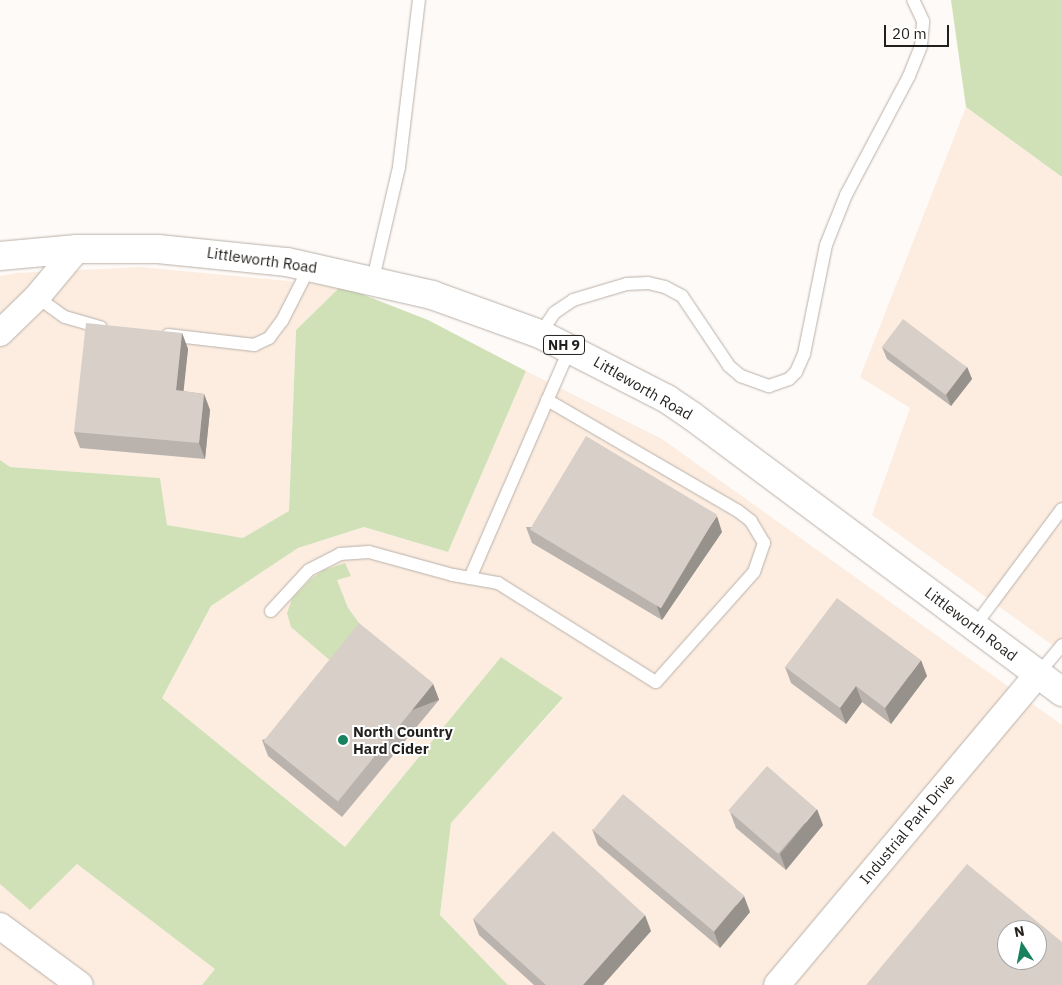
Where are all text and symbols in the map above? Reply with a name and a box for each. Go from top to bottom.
scale bar [887,15,952,47]
text: 20 m [892,24,927,43]
street label: Littleworth Road [206,243,318,277]
road number: NH 9 [543,334,585,356]
street label: Littleworth Road [590,352,696,424]
street label: Littleworth Road [921,583,1021,665]
place label: North Country Hard Cider [353,722,453,757]
marker: North Country Hard Cider [337,734,349,746]
street label: Industrial Park Drive [856,770,958,888]
north arrow [997,920,1047,970]
text: N [1013,921,1026,941]

